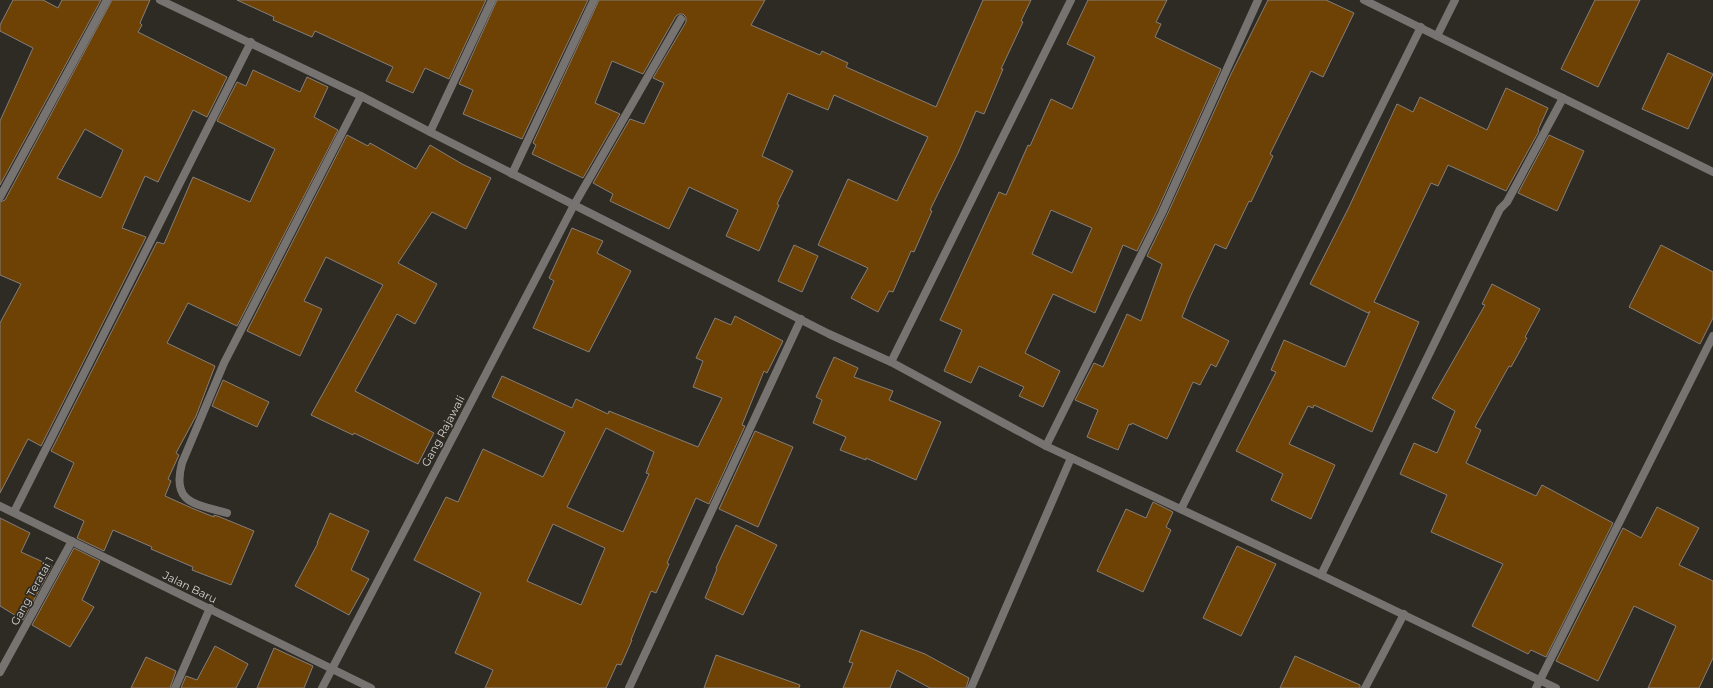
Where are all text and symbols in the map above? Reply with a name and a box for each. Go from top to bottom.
street label: Gang Rajawali [418,393,468,469]
street label: Gang Teratai 1 [7,554,57,628]
street label: Jalan Baru [160,567,219,606]

